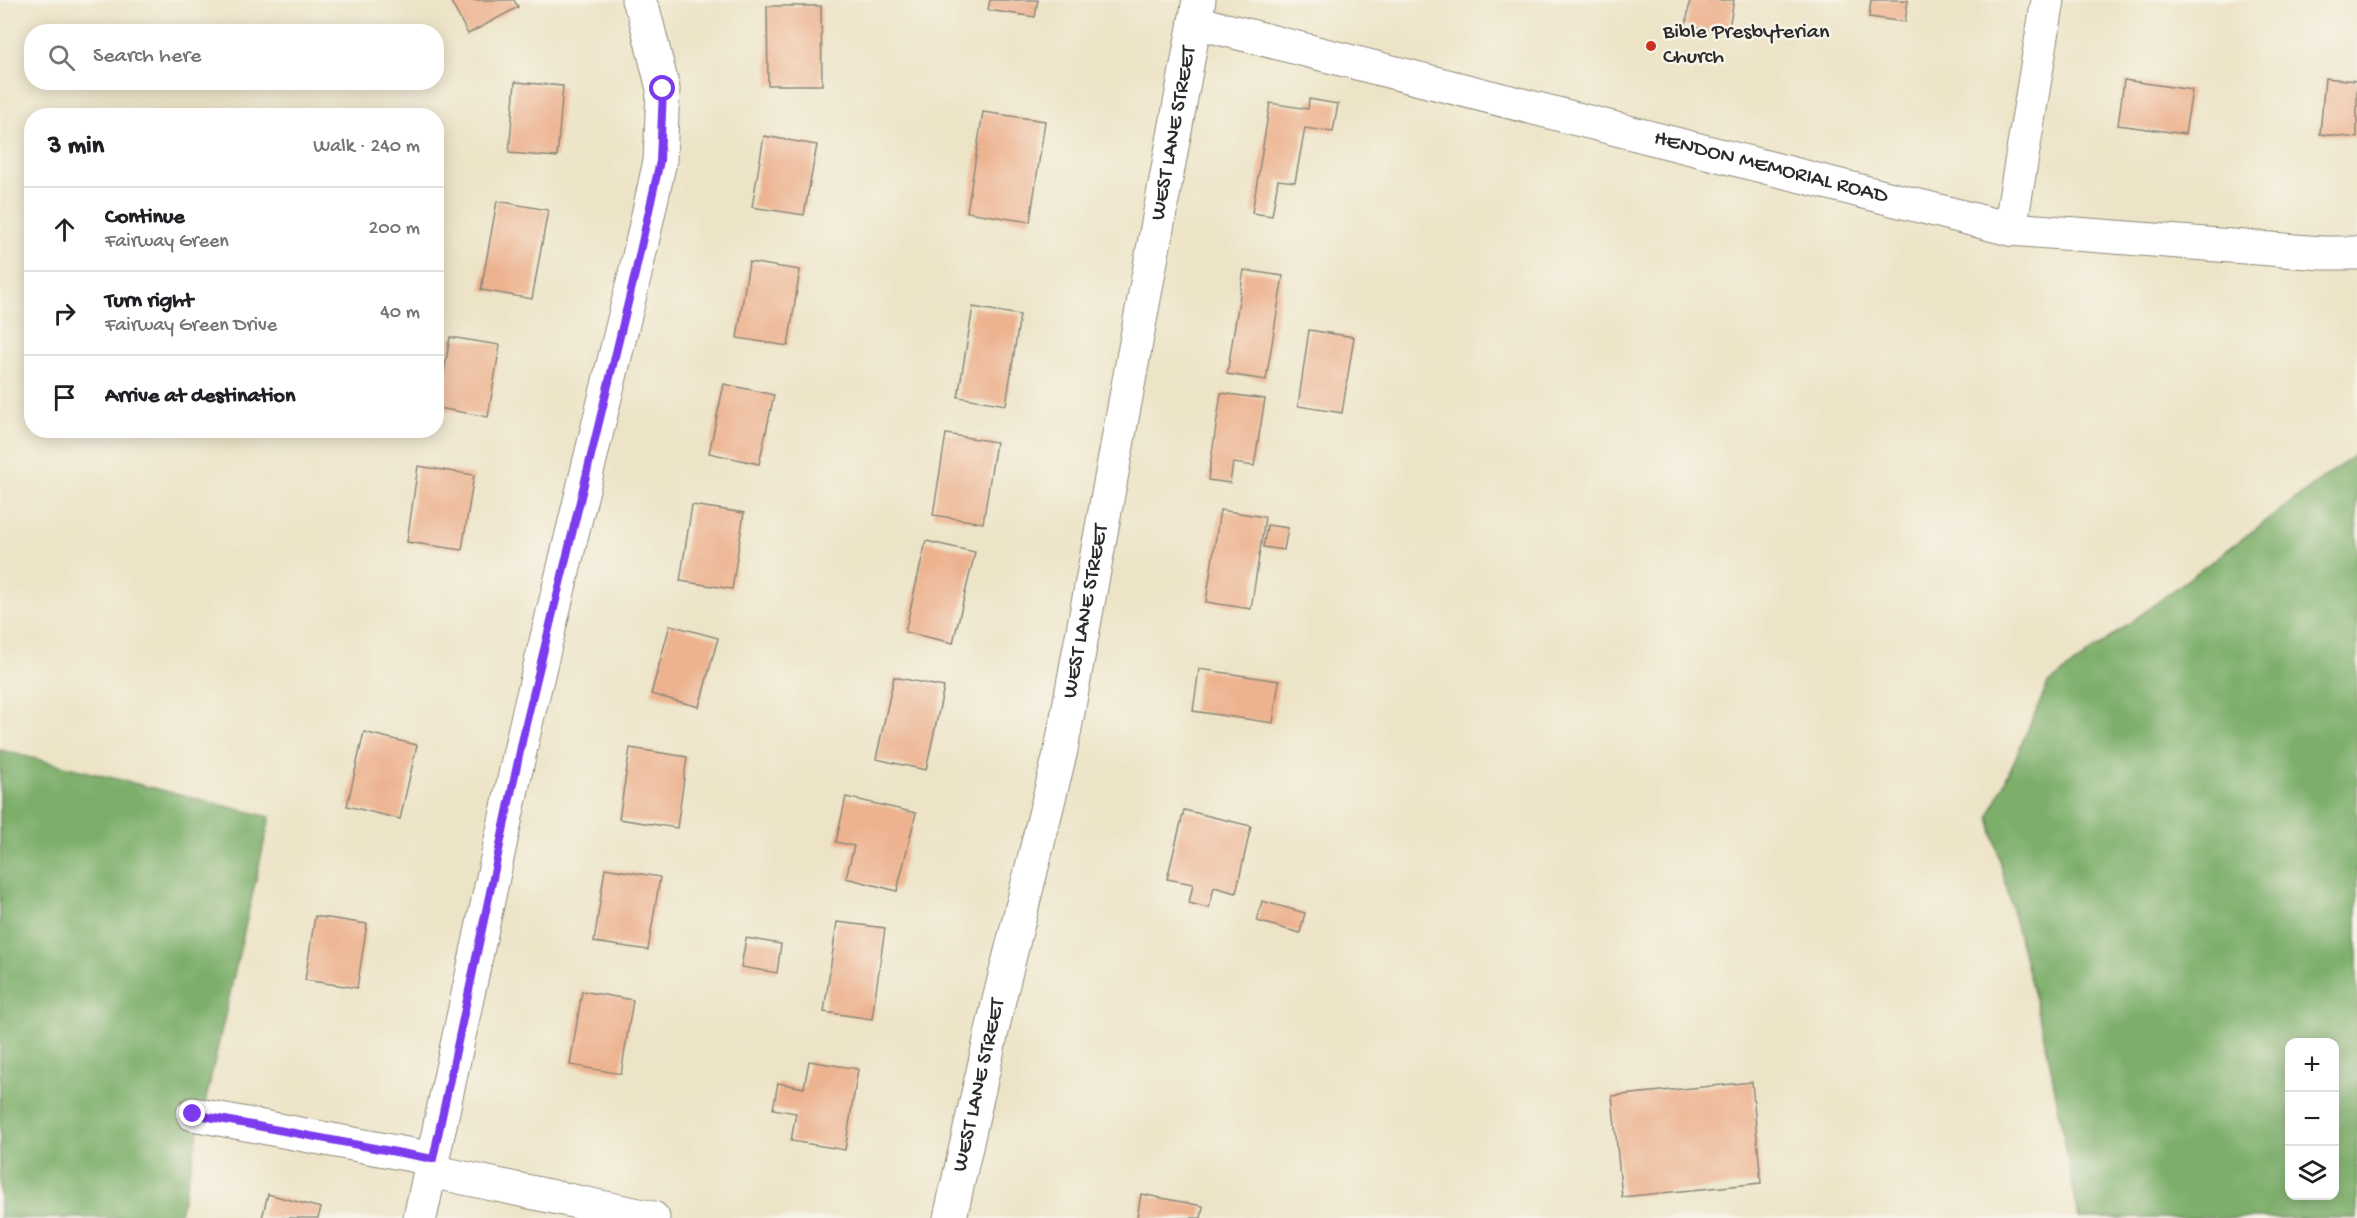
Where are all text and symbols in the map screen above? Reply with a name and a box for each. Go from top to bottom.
place label: Bible Presbyterian Church [1662,20,1830,71]
search box [24,24,444,90]
marker: Bible Presbyterian Church [1644,39,1658,53]
icon: search [45,41,78,74]
street label: WEST LANE STREET [1146,43,1204,223]
text: Search here [93,44,201,70]
route start [649,75,675,101]
street label: HENDON MEMORIAL ROAD [1651,126,1891,211]
text: 3 min [48,132,104,163]
text: Walk · 240 m [313,136,420,159]
text: Continue [105,205,185,231]
icon: ahead [48,213,81,246]
text: 200 m [369,218,420,241]
text: Fairway Green [105,231,229,254]
text: Turn right [105,289,193,315]
icon: right [48,297,81,330]
text: 40 m [380,302,420,325]
text: Fairway Green Drive [105,315,277,338]
icon: arrive [48,381,81,414]
text: Arrive at destination [105,384,295,410]
street label: WEST LANE STREET [1058,521,1116,701]
street label: WEST LANE STREET [948,995,1012,1174]
map controls [2285,1038,2339,1200]
button: + [2285,1038,2339,1092]
button: − [2285,1092,2339,1146]
route end [179,1100,205,1126]
button: layers [2285,1146,2339,1200]

